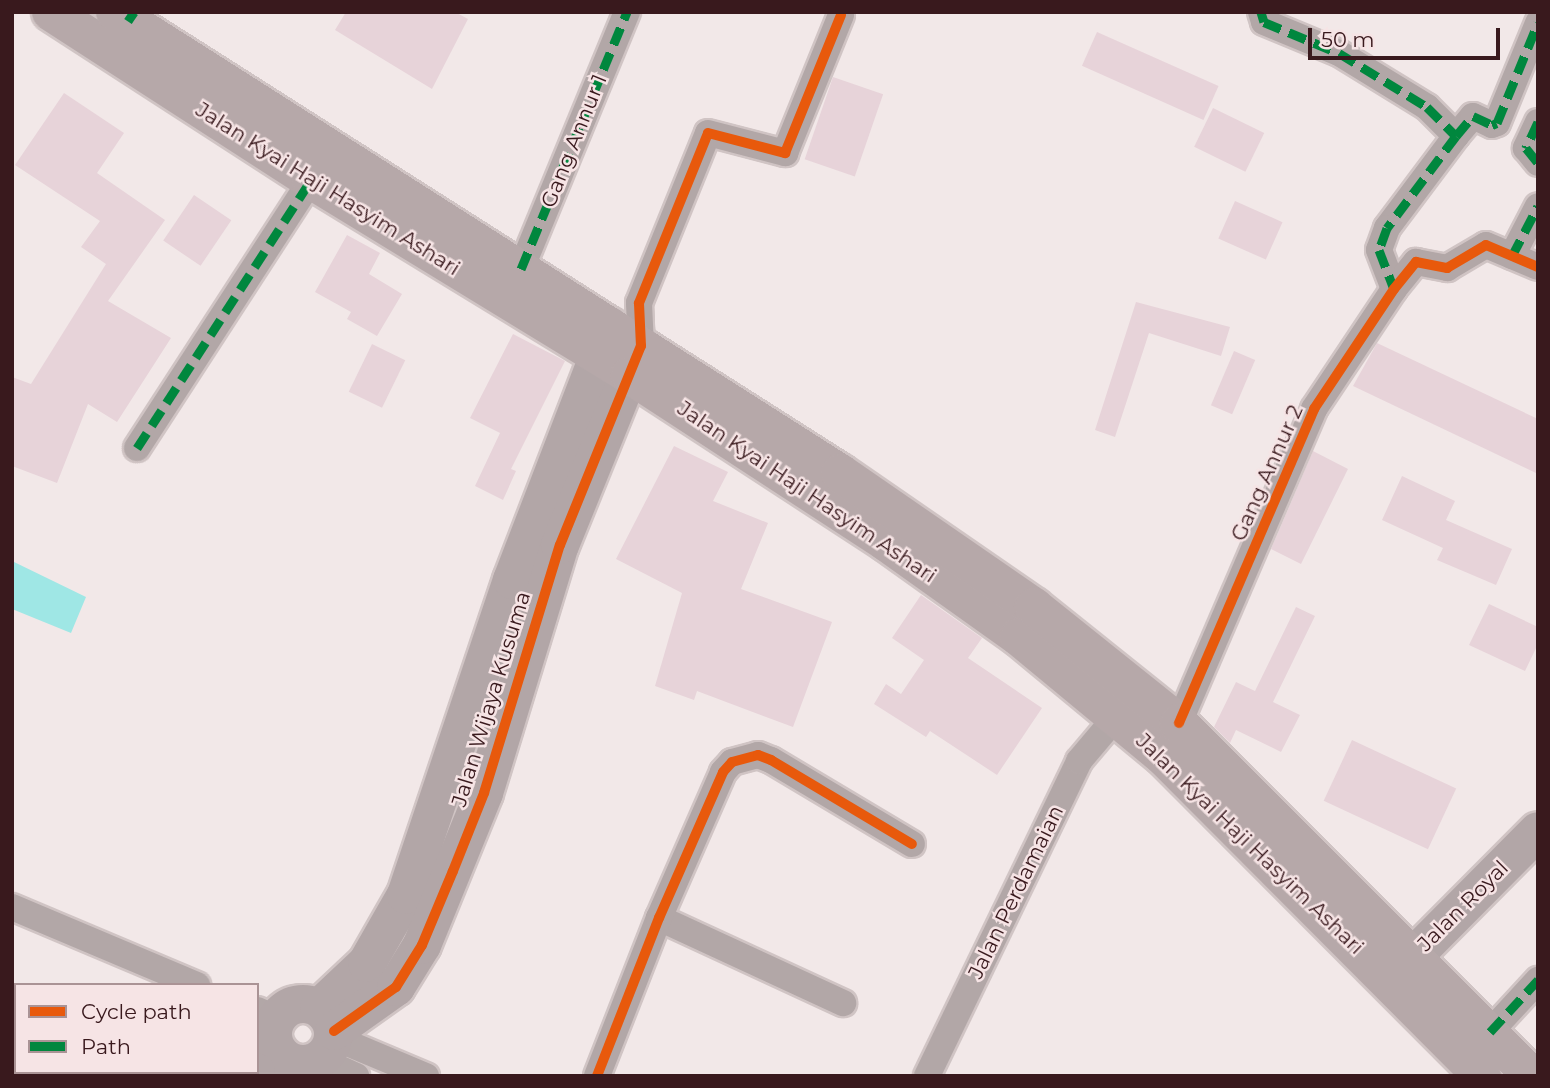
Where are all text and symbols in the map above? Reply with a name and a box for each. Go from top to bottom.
scale bar [1312,14,1504,58]
text: 50 m [1321,27,1375,52]
street label: Gang Annur 1 [536,71,612,211]
street label: Jalan Kyai Haji Hasyim Ashari [191,97,465,281]
street label: Jalan Kyai Haji Hasyim Ashari [673,396,941,588]
street label: Gang Annur 2 [1226,401,1308,545]
street label: Jalan Wijaya Kusuma [446,588,536,810]
street label: Jalan Kyai Haji Hasyim Ashari [1131,728,1369,960]
street label: Jalan Perdamaian [963,801,1069,983]
street label: Jalan Royal [1412,855,1514,957]
legend [14,983,259,1074]
text: Cycle path [81,999,192,1024]
text: Path [81,1034,131,1059]

